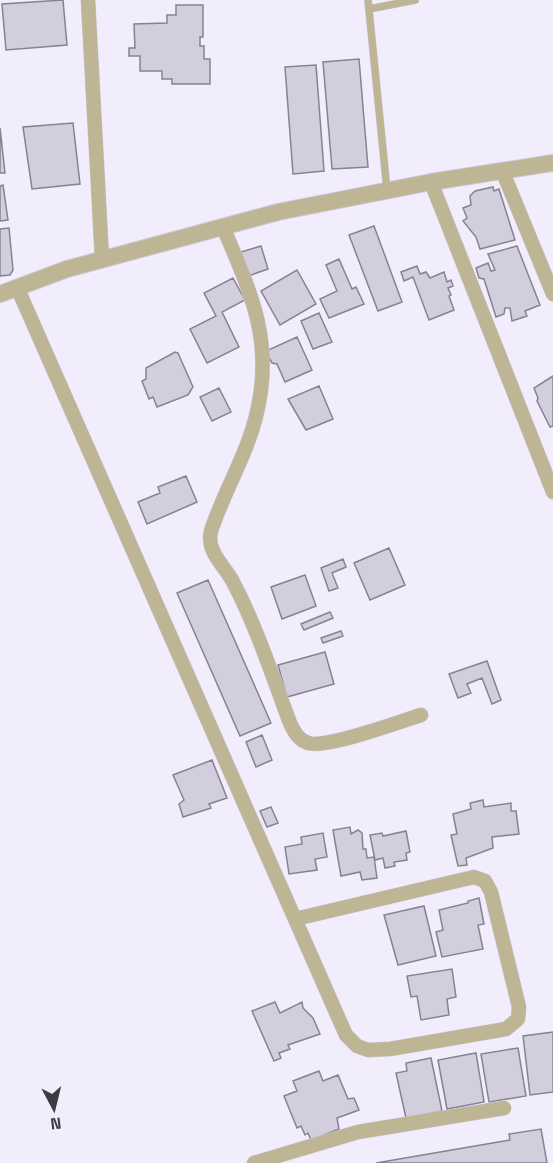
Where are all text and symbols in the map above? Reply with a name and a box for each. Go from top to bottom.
north arrow [24,1079,84,1139]
text: N [49,1112,62,1134]

